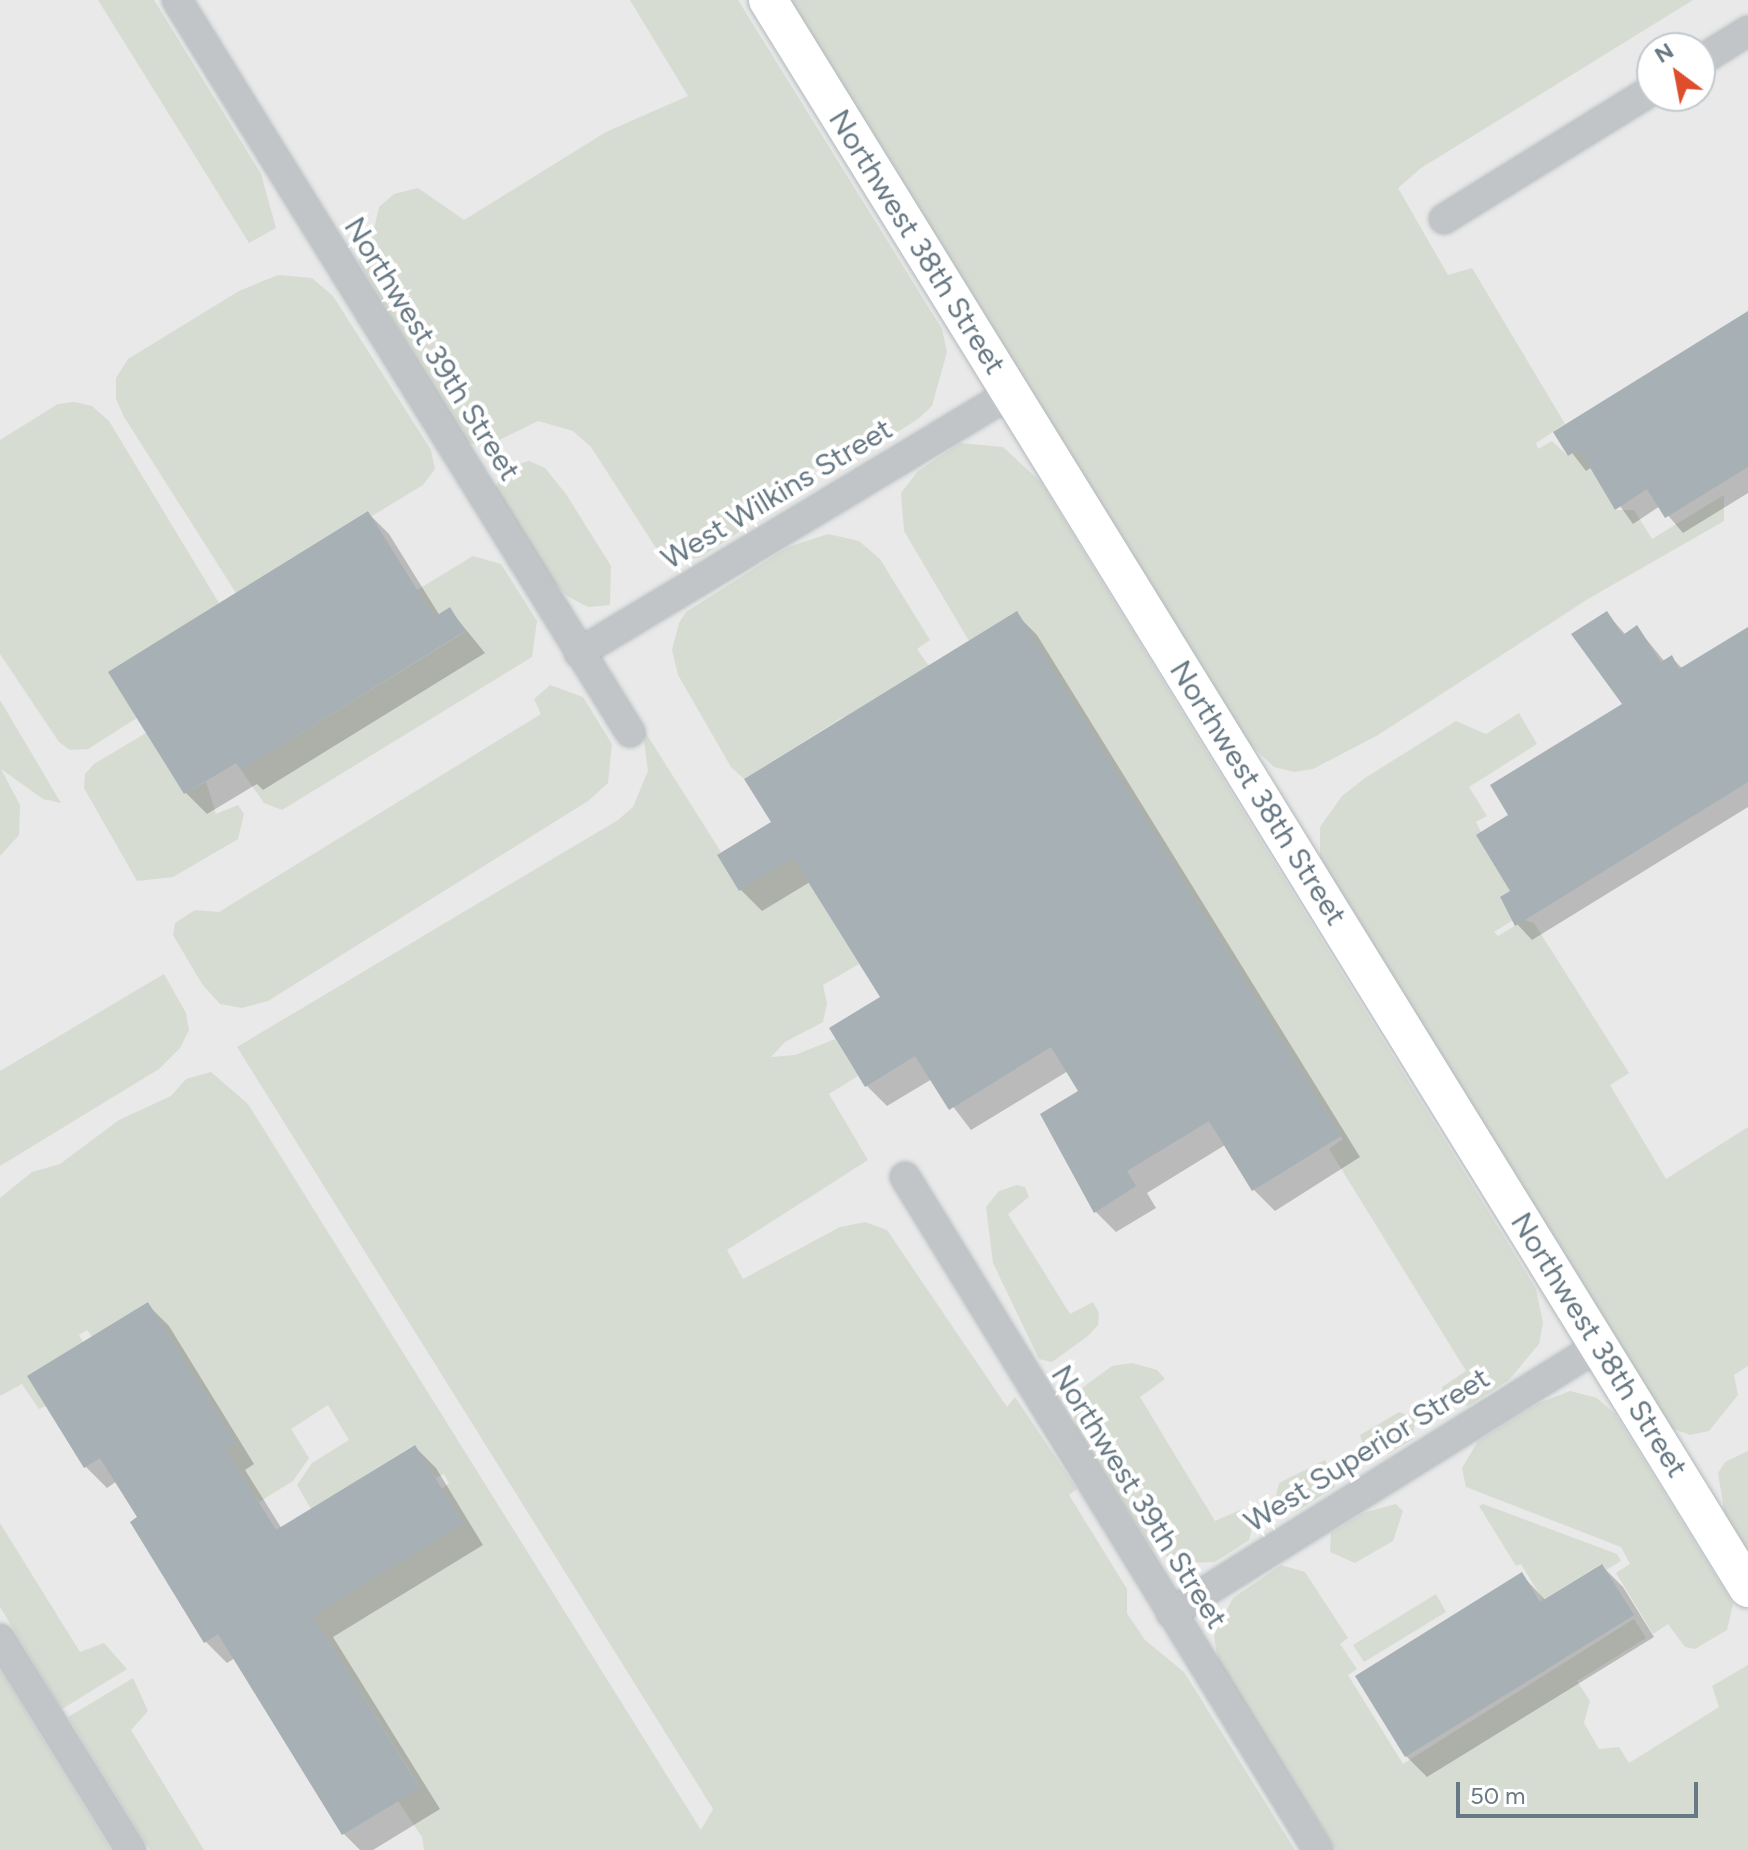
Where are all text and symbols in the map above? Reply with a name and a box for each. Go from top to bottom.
north arrow [1636,32,1716,112]
text: N [1650,37,1678,69]
street label: Northwest 38th Street [821,103,1013,381]
street label: Northwest 39th Street [336,211,528,487]
street label: West Wilkins Street [655,411,899,577]
street label: Northwest 38th Street [1162,654,1354,932]
street label: Northwest 38th Street [1503,1206,1695,1484]
street label: Northwest 39th Street [1043,1359,1235,1635]
street label: West Superior Street [1238,1360,1496,1540]
scale bar [1460,1766,1702,1816]
text: 50 m [1470,1781,1526,1810]

